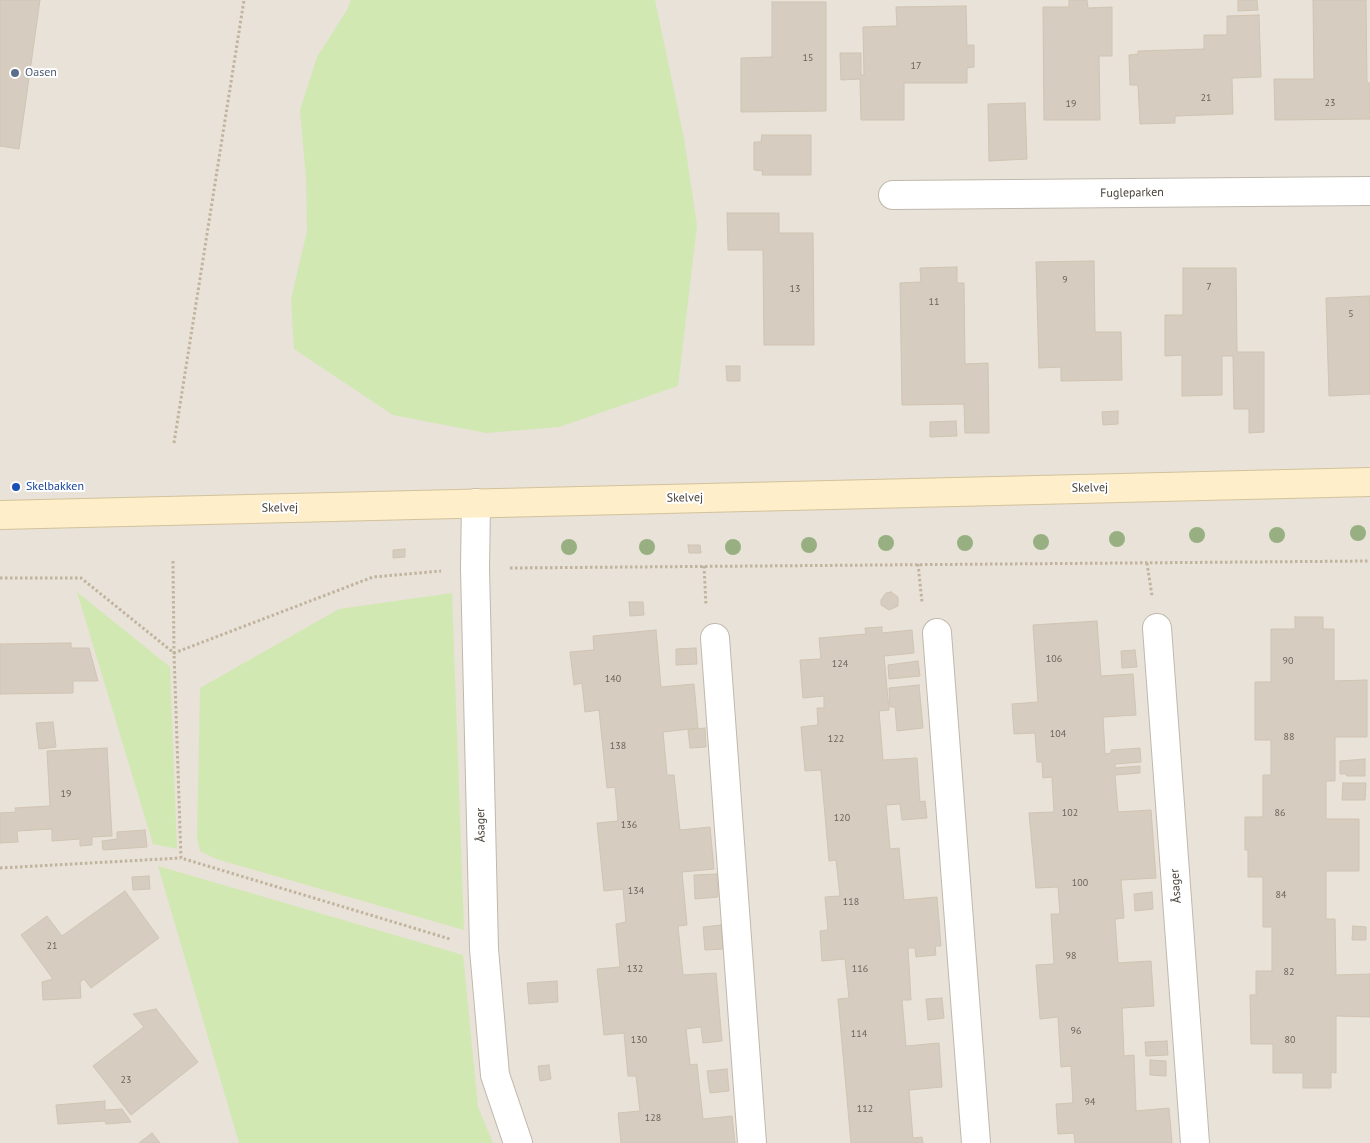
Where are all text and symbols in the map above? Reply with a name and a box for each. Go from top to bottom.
house number: 15 [803,52,813,64]
house number: 17 [911,60,921,72]
place label: Oasen [25,66,57,80]
marker: Oasen [9,67,21,79]
house number: 21 [1201,92,1211,104]
house number: 23 [1325,97,1335,109]
house number: 19 [1066,98,1076,110]
street label: Fugleparken [1100,185,1164,201]
house number: 9 [1062,274,1068,286]
house number: 7 [1206,281,1212,293]
house number: 13 [790,283,800,295]
house number: 11 [929,296,939,308]
house number: 5 [1348,308,1354,320]
place label: Skelbakken [26,480,84,494]
street label: Skelvej [1072,480,1108,496]
marker: Skelbakken [10,481,22,493]
street label: Skelvej [667,490,703,506]
street label: Skelvej [262,500,298,516]
house number: 106 [1046,653,1062,665]
house number: 90 [1283,655,1293,667]
house number: 124 [832,658,848,670]
house number: 140 [605,673,621,685]
house number: 104 [1050,728,1066,740]
house number: 88 [1284,731,1294,743]
house number: 122 [828,733,844,745]
house number: 138 [610,740,626,752]
house number: 19 [61,788,71,800]
house number: 102 [1062,807,1078,819]
house number: 86 [1275,807,1285,819]
street label: Åsager [473,808,489,842]
house number: 120 [834,812,850,824]
house number: 136 [621,819,637,831]
street label: Åsager [1168,868,1184,904]
house number: 100 [1072,877,1088,889]
house number: 134 [628,885,644,897]
house number: 84 [1276,889,1286,901]
house number: 118 [843,896,859,908]
house number: 21 [47,940,57,952]
house number: 98 [1066,950,1076,962]
house number: 132 [627,963,643,975]
house number: 116 [852,963,868,975]
house number: 82 [1284,966,1294,978]
house number: 96 [1071,1025,1081,1037]
house number: 114 [851,1028,867,1040]
house number: 130 [631,1034,647,1046]
house number: 80 [1285,1034,1295,1046]
house number: 23 [121,1074,131,1086]
house number: 94 [1085,1096,1095,1108]
house number: 112 [857,1103,873,1115]
house number: 128 [645,1112,661,1124]

